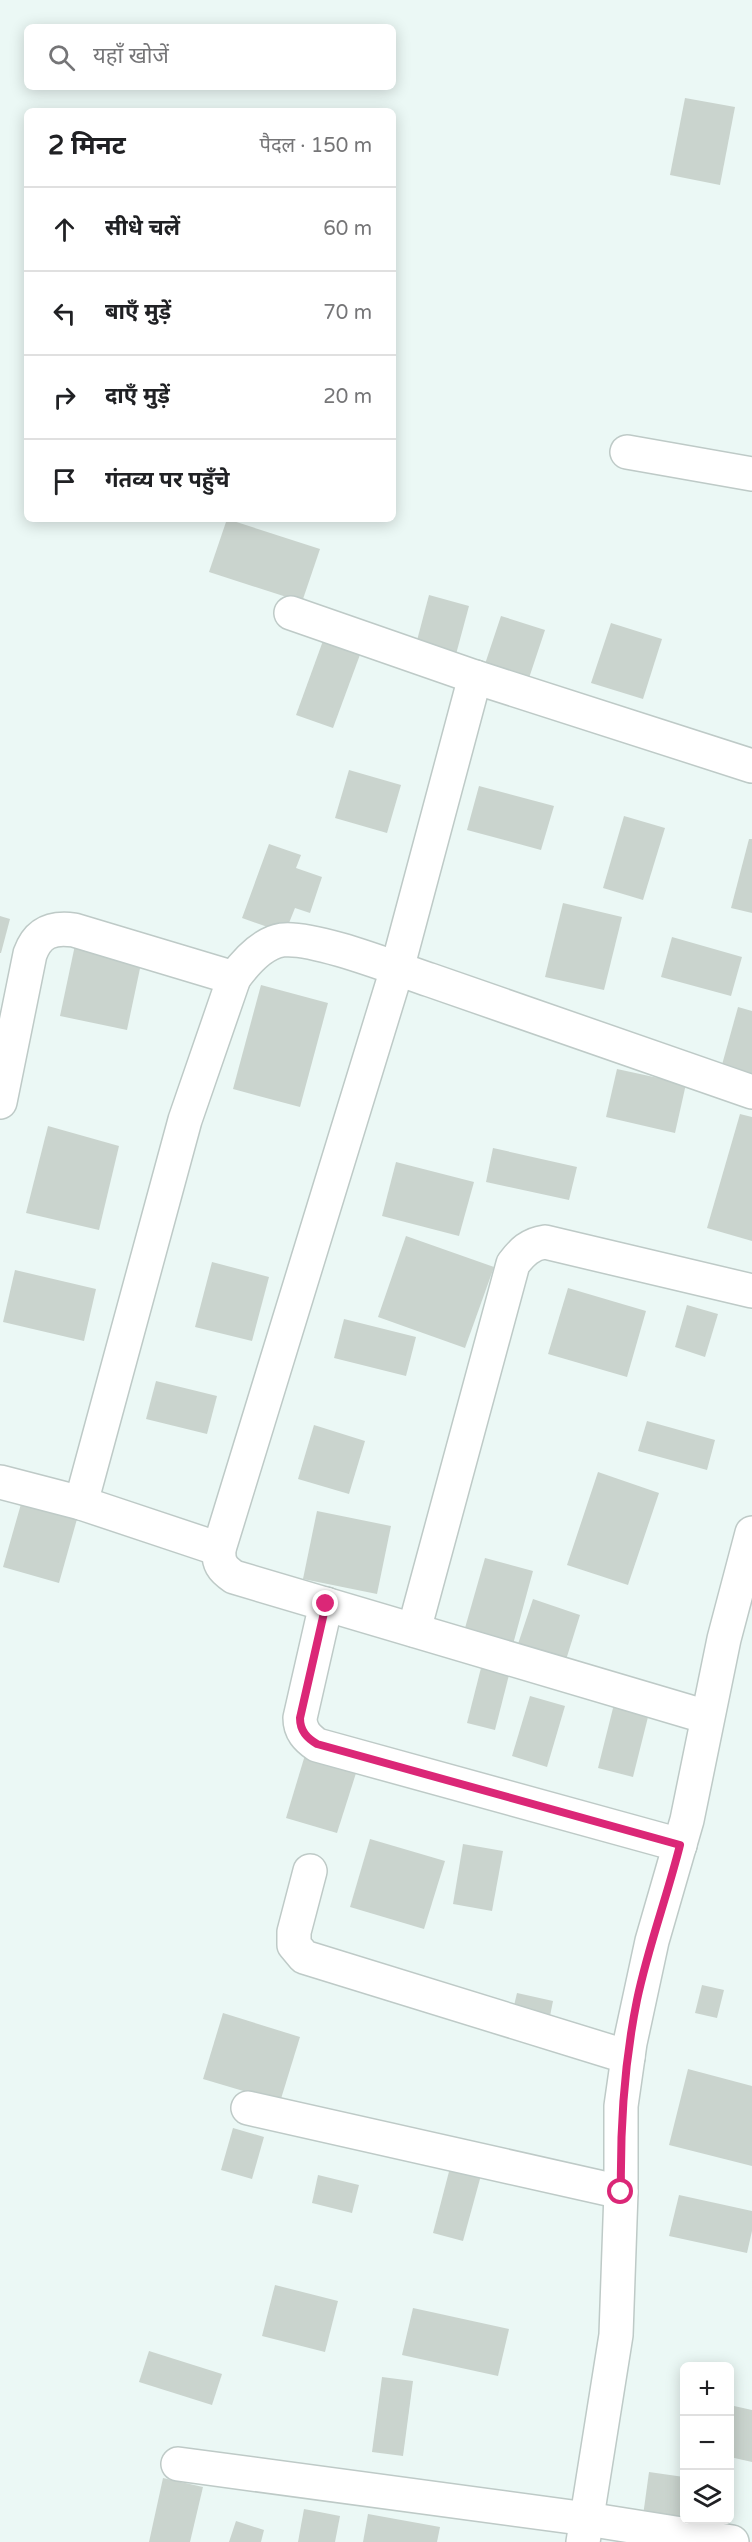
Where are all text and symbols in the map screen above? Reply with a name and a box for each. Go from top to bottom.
search box [24,24,396,90]
icon: search [45,41,78,74]
text: यहाँ खोजें [93,43,169,69]
text: 2 मिनट [48,130,126,161]
text: पैदल · 150 m [260,134,372,158]
icon: ahead [48,213,81,246]
text: सीधे चलें [105,215,180,241]
text: 60 m [323,217,372,241]
icon: left [48,297,81,330]
text: बाएँ मुड़ें [105,299,171,325]
text: 70 m [323,301,372,325]
icon: right [48,381,81,414]
text: दाएँ मुड़ें [105,383,170,409]
text: 20 m [323,385,372,409]
icon: arrive [48,465,81,498]
text: गंतव्य पर पहुँचे [105,467,230,493]
route end [312,1590,338,1616]
route start [607,2178,633,2204]
map controls [680,2362,734,2524]
button: + [680,2362,734,2416]
button: − [680,2416,734,2470]
button: layers [680,2470,734,2524]

